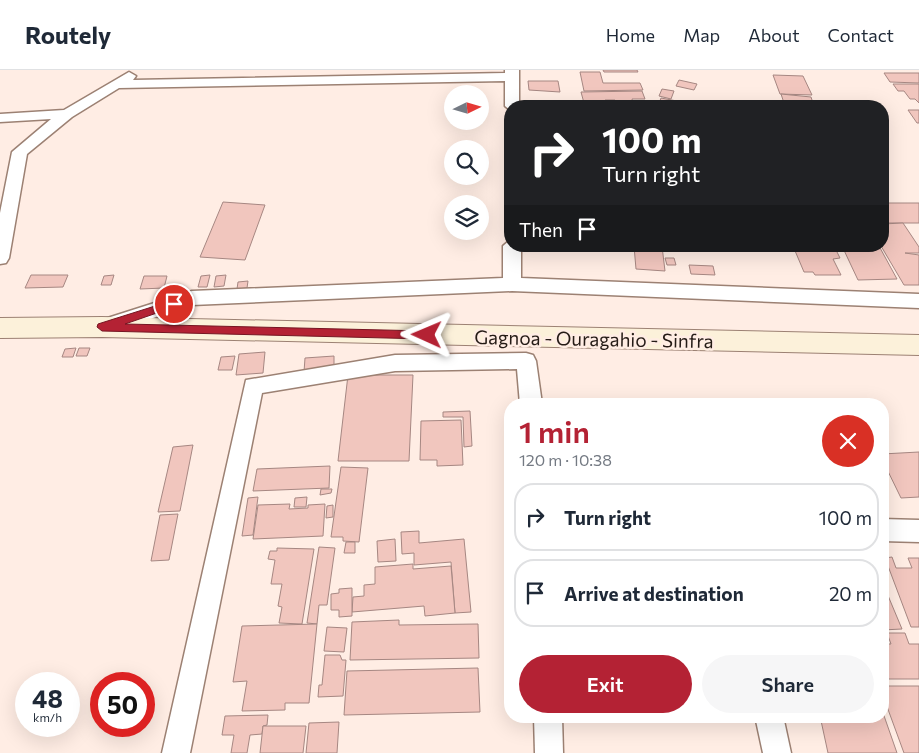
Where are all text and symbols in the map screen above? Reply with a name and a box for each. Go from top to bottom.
text: Routely [25,20,111,49]
text: Home [606,24,655,46]
text: Map [683,24,720,46]
text: About [748,24,800,46]
text: Contact [828,24,894,46]
north arrow [444,85,489,130]
map controls [444,85,489,240]
text: 100 m [602,117,702,160]
icon: right [519,120,584,185]
button: search [444,140,489,185]
text: Turn right [602,160,700,187]
button: layers [444,195,489,240]
icon: arrive [573,215,601,243]
text: Then [519,218,563,241]
pin [153,283,195,325]
icon: arrive [160,290,188,318]
position arrow [400,308,452,360]
street label: Gagnoa - Ouragahio - Sinfra [474,325,714,352]
text: 1 min [519,412,590,449]
button: close [822,415,874,467]
text: 120 m · 10:38 [519,450,612,469]
icon: right [521,503,549,531]
text: Turn right [564,506,651,529]
text: 100 m [819,506,872,529]
icon: arrive [521,579,549,607]
text: Arrive at destination [564,582,744,605]
text: 20 m [829,582,872,605]
button: Exit [519,655,692,713]
button: Share [702,655,874,713]
speed limit sign: 50 [90,672,155,737]
text: 48 [32,683,63,713]
text: km/h [33,710,62,724]

